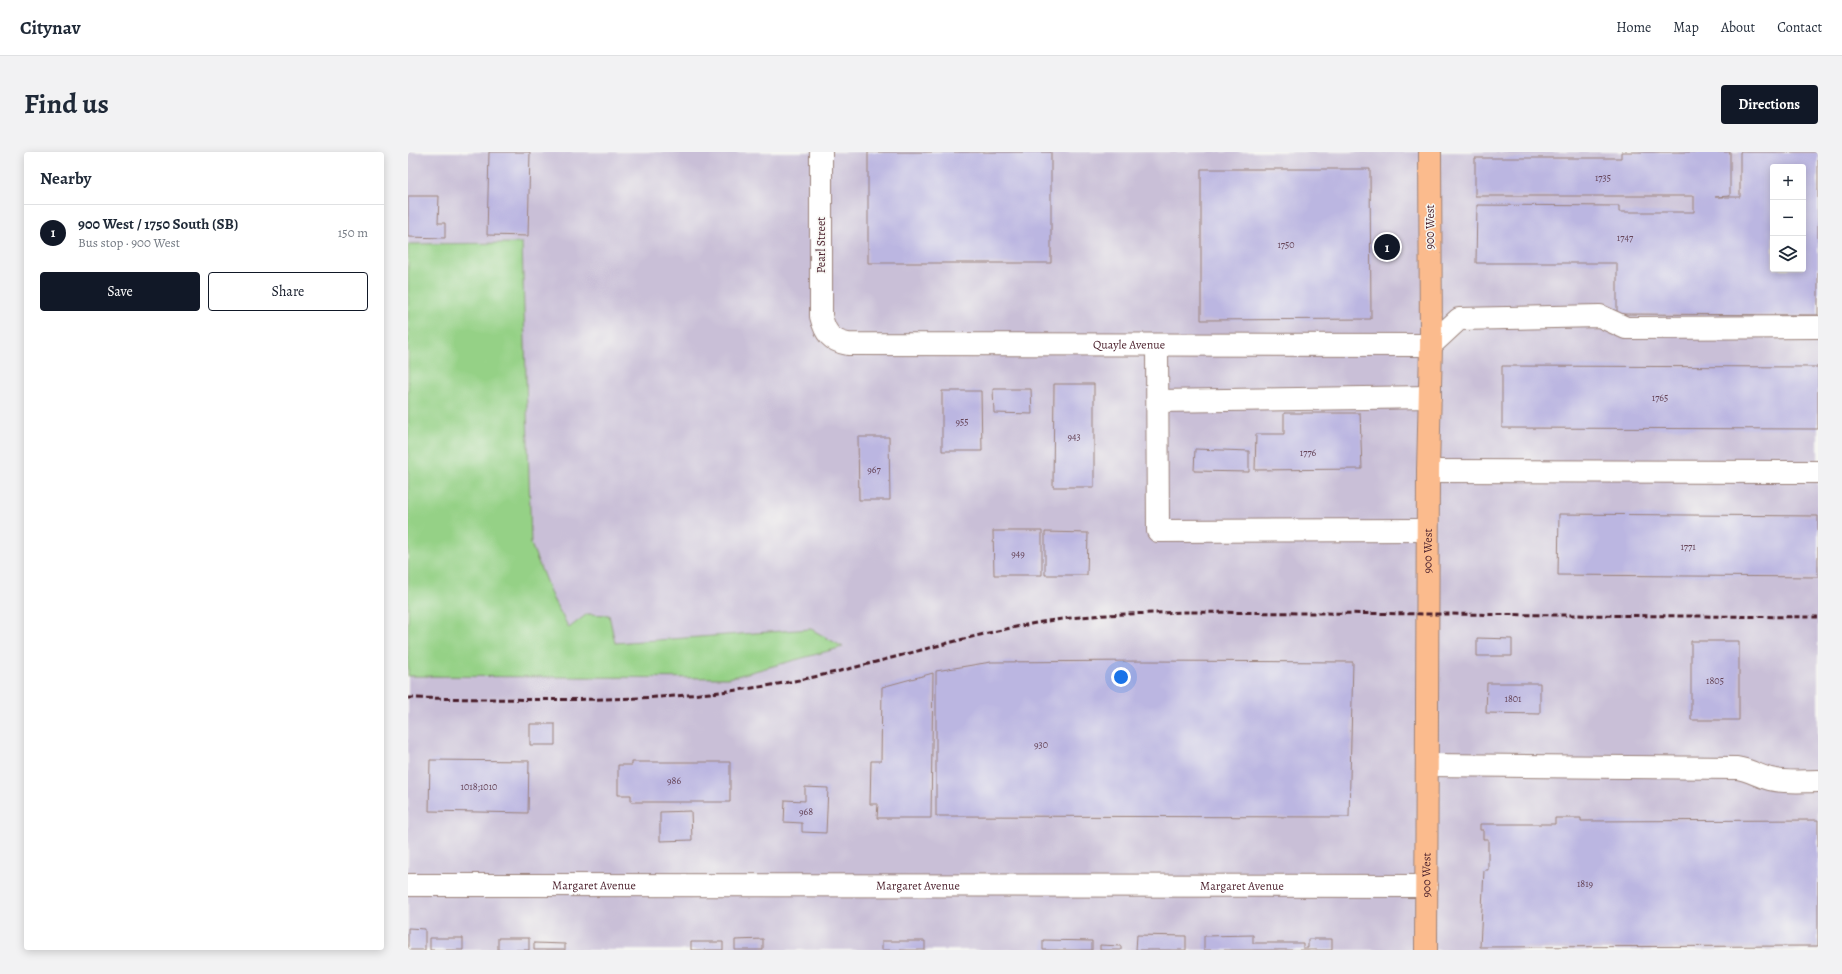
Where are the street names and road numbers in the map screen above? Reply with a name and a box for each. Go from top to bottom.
street label: 900 West [1422,204,1438,250]
street label: Pearl Street [813,217,829,273]
street label: Quayle Avenue [1093,336,1165,353]
street label: 900 West [1420,528,1436,574]
street label: 900 West [1418,852,1434,898]
street label: Margaret Avenue [552,877,636,893]
street label: Margaret Avenue [876,877,960,894]
street label: Margaret Avenue [1200,878,1284,894]

